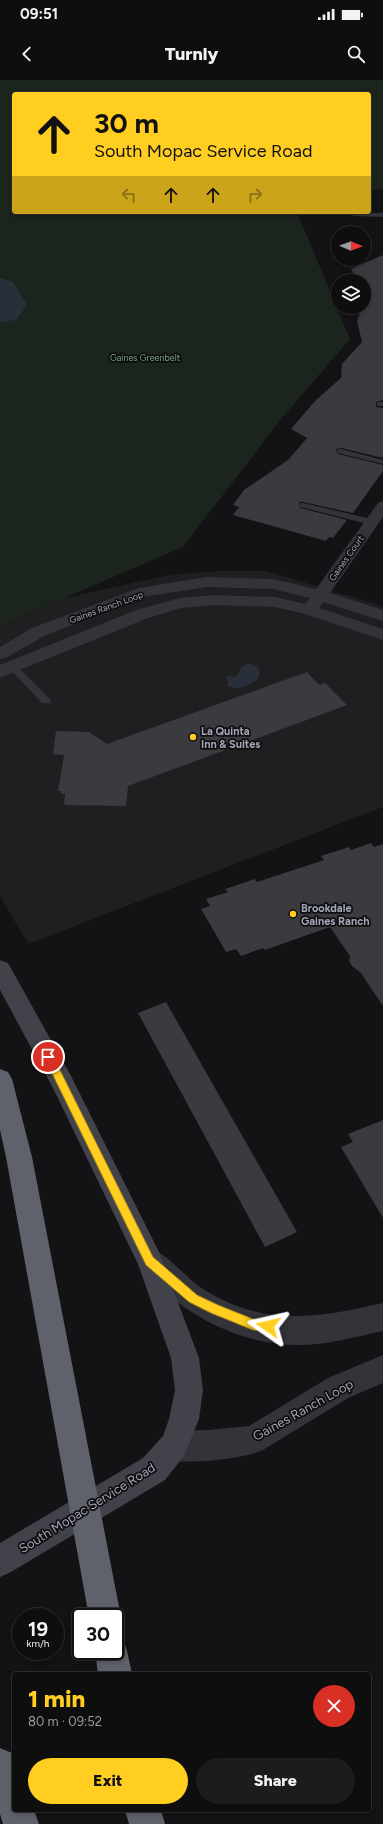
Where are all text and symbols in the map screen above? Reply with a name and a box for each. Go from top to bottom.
text: 09:51 [20,5,58,23]
icon: back [16,43,38,65]
text: Turnly [165,43,218,65]
icon: search [345,43,367,65]
text: 30 m [94,106,159,140]
icon: ahead [28,108,80,160]
text: South Mopac Service Road [94,140,312,162]
icon: left [118,184,140,206]
icon: ahead [160,184,182,206]
icon: ahead [202,184,224,206]
icon: right [244,184,266,206]
north arrow [331,226,371,266]
map controls [331,226,371,314]
button: layers [331,274,371,314]
park label: Gaines Greenbelt [110,352,181,363]
street label: Gaines Court [326,533,366,583]
street label: Gaines Ranch Loop [68,589,144,625]
place label: La Quinta Inn & Suites [201,725,260,751]
marker: La Quinta Inn & Suites [188,732,198,742]
place label: Brookdale Gaines Ranch [301,902,370,928]
marker: Brookdale Gaines Ranch [288,909,298,919]
pin [31,1040,65,1074]
icon: arrive [37,1046,59,1068]
position arrow [247,1305,289,1347]
street label: Gaines Ranch Loop [250,1376,356,1444]
street label: South Mopac Service Road [16,1460,158,1556]
speed limit sign: 30 [72,1608,124,1660]
text: 19 [28,1617,48,1641]
text: km/h [27,1637,49,1650]
text: 1 min [28,1684,85,1713]
button: close [313,1685,355,1727]
text: 80 m · 09:52 [28,1714,102,1729]
button: Exit [28,1758,188,1804]
button: Share [196,1758,355,1804]

